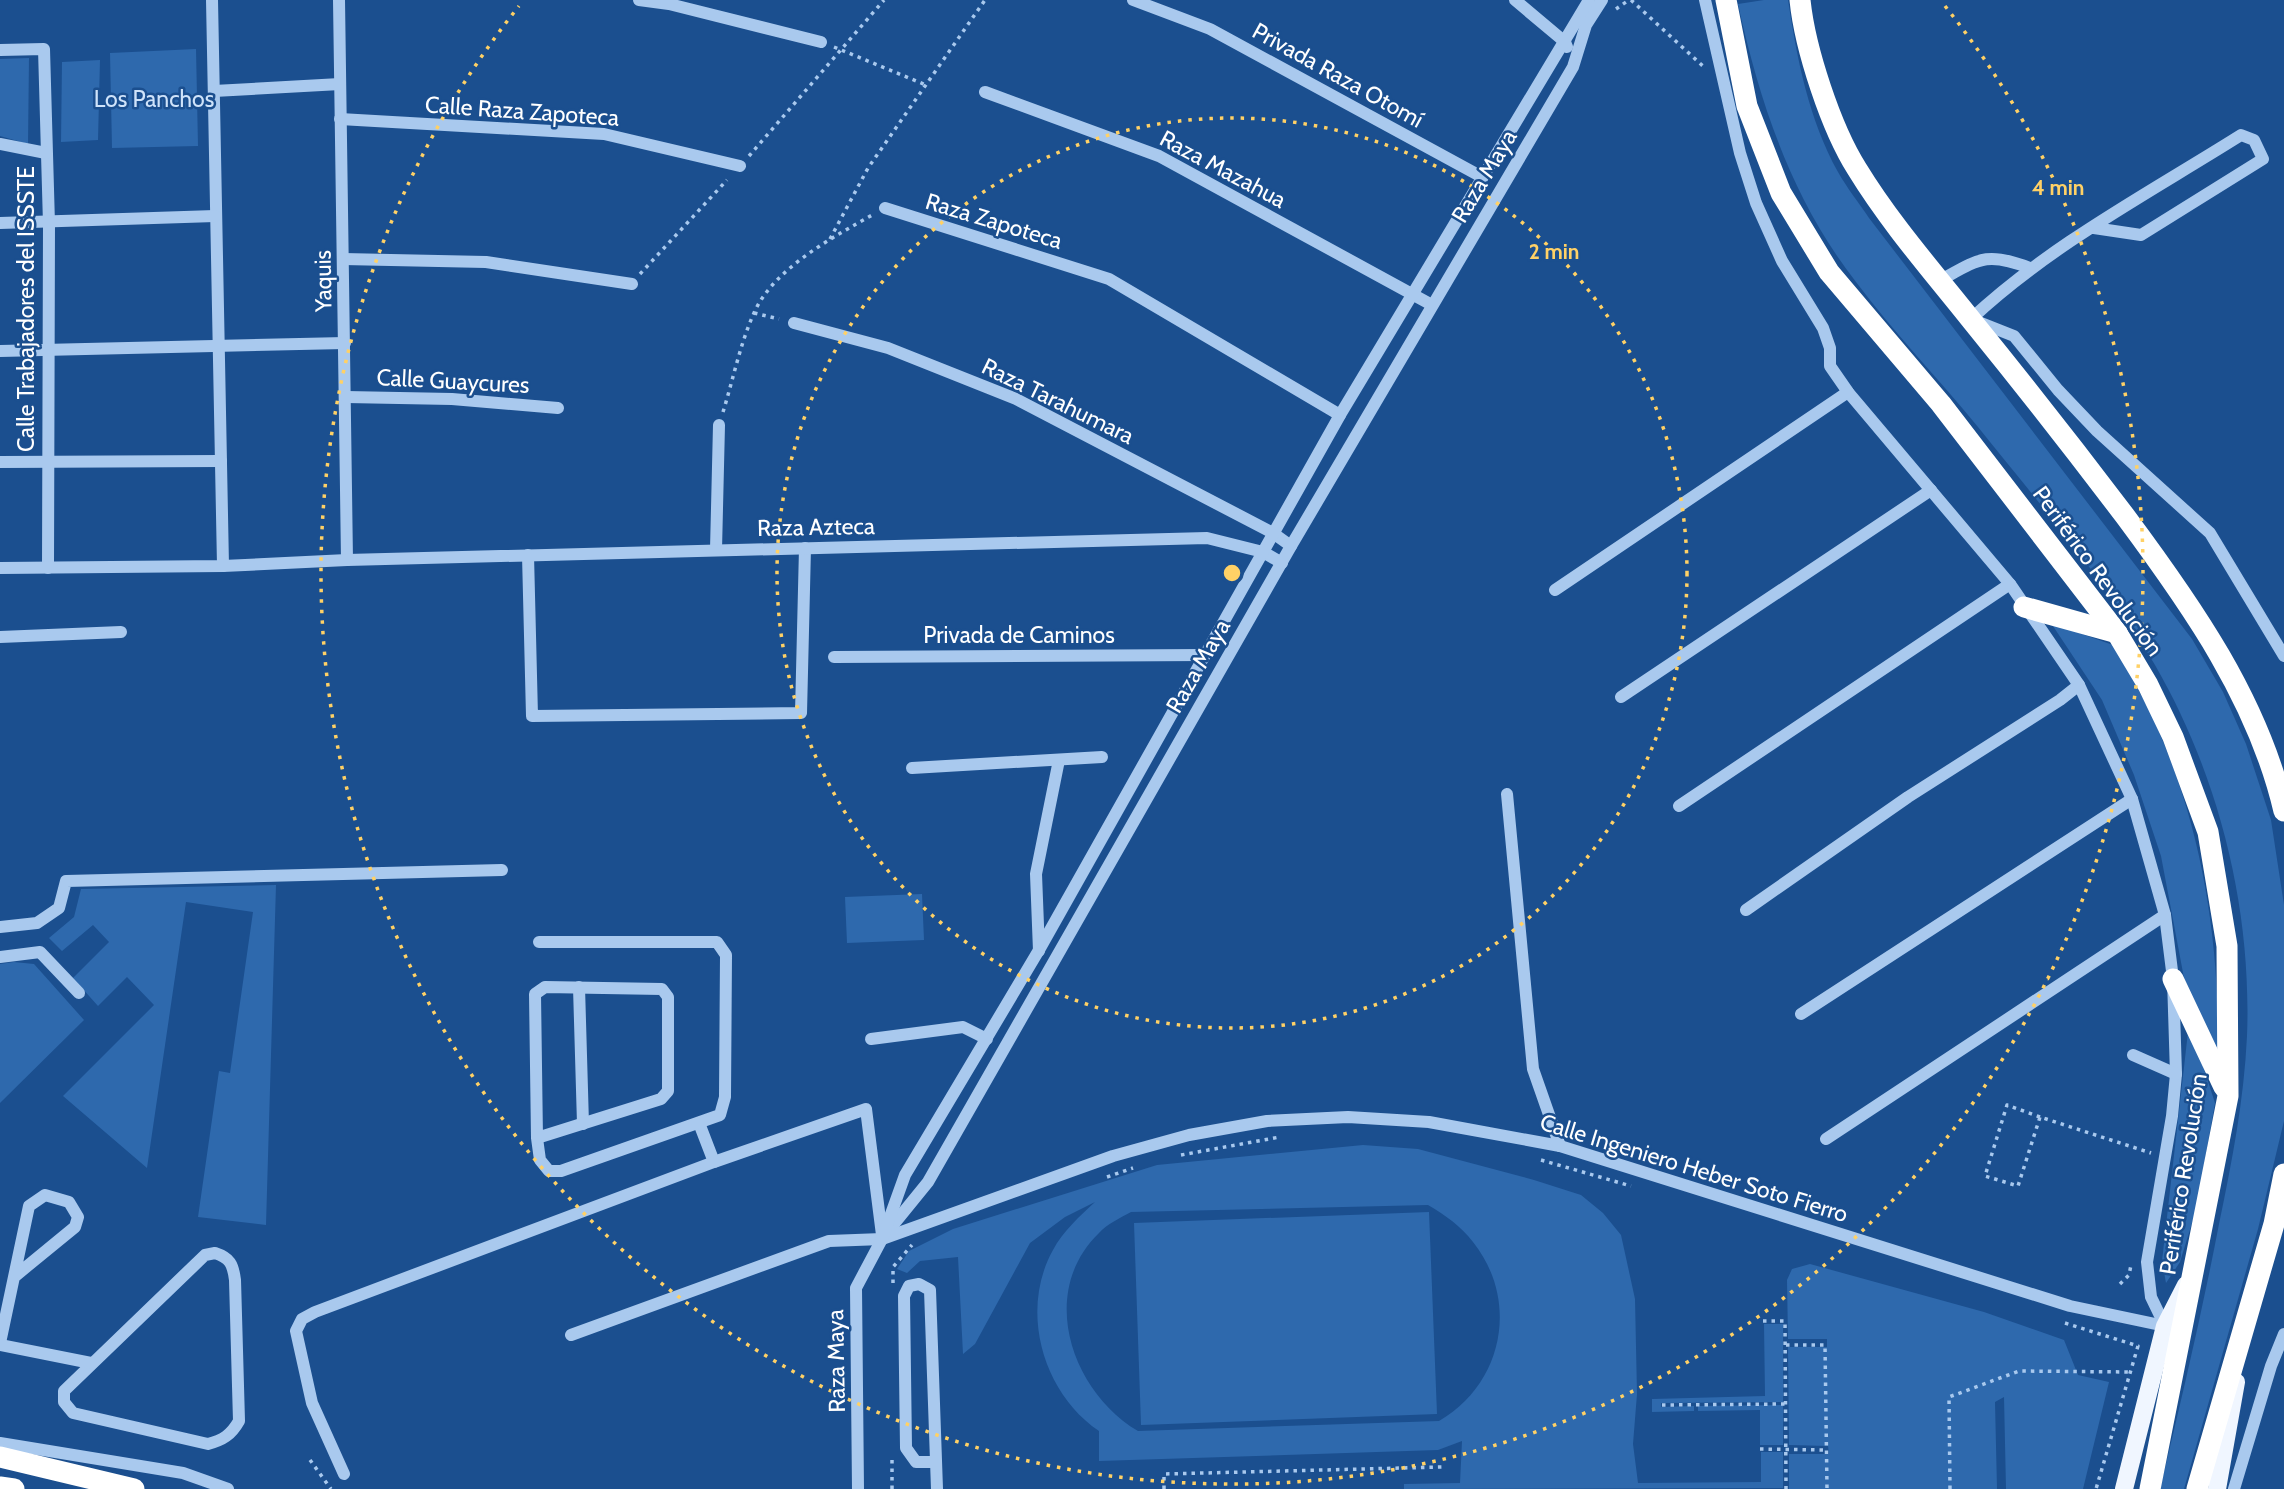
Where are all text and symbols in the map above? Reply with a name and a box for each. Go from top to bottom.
street label: Privada Raza Otomí [1248,16,1429,134]
park label: Los Panchos [94,85,214,113]
street label: Calle Raza Zapoteca [424,90,620,132]
street label: Raza Mazahua [1155,124,1291,214]
street label: Raza Maya [1445,124,1523,228]
street label: Calle Trabajadores del ISSSTE [12,166,40,452]
text: 4 min [2032,175,2084,200]
street label: Raza Zapoteca [922,187,1066,255]
text: 2 min [1529,239,1579,264]
street label: Yaquis [308,250,338,313]
street label: Raza Tarahumara [977,352,1139,450]
street label: Calle Guaycures [376,363,530,399]
street label: Periférico Revolución [2027,481,2169,661]
street label: Raza Azteca [757,512,875,542]
centre of rings [1220,561,1244,585]
street label: Raza Maya [1160,614,1236,718]
street label: Privada de Caminos [923,621,1115,649]
street label: Periférico Revolución [2153,1071,2213,1277]
street label: Calle Ingeniero Heber Soto Fierro [1537,1108,1851,1228]
street label: Raza Maya [821,1309,851,1413]

